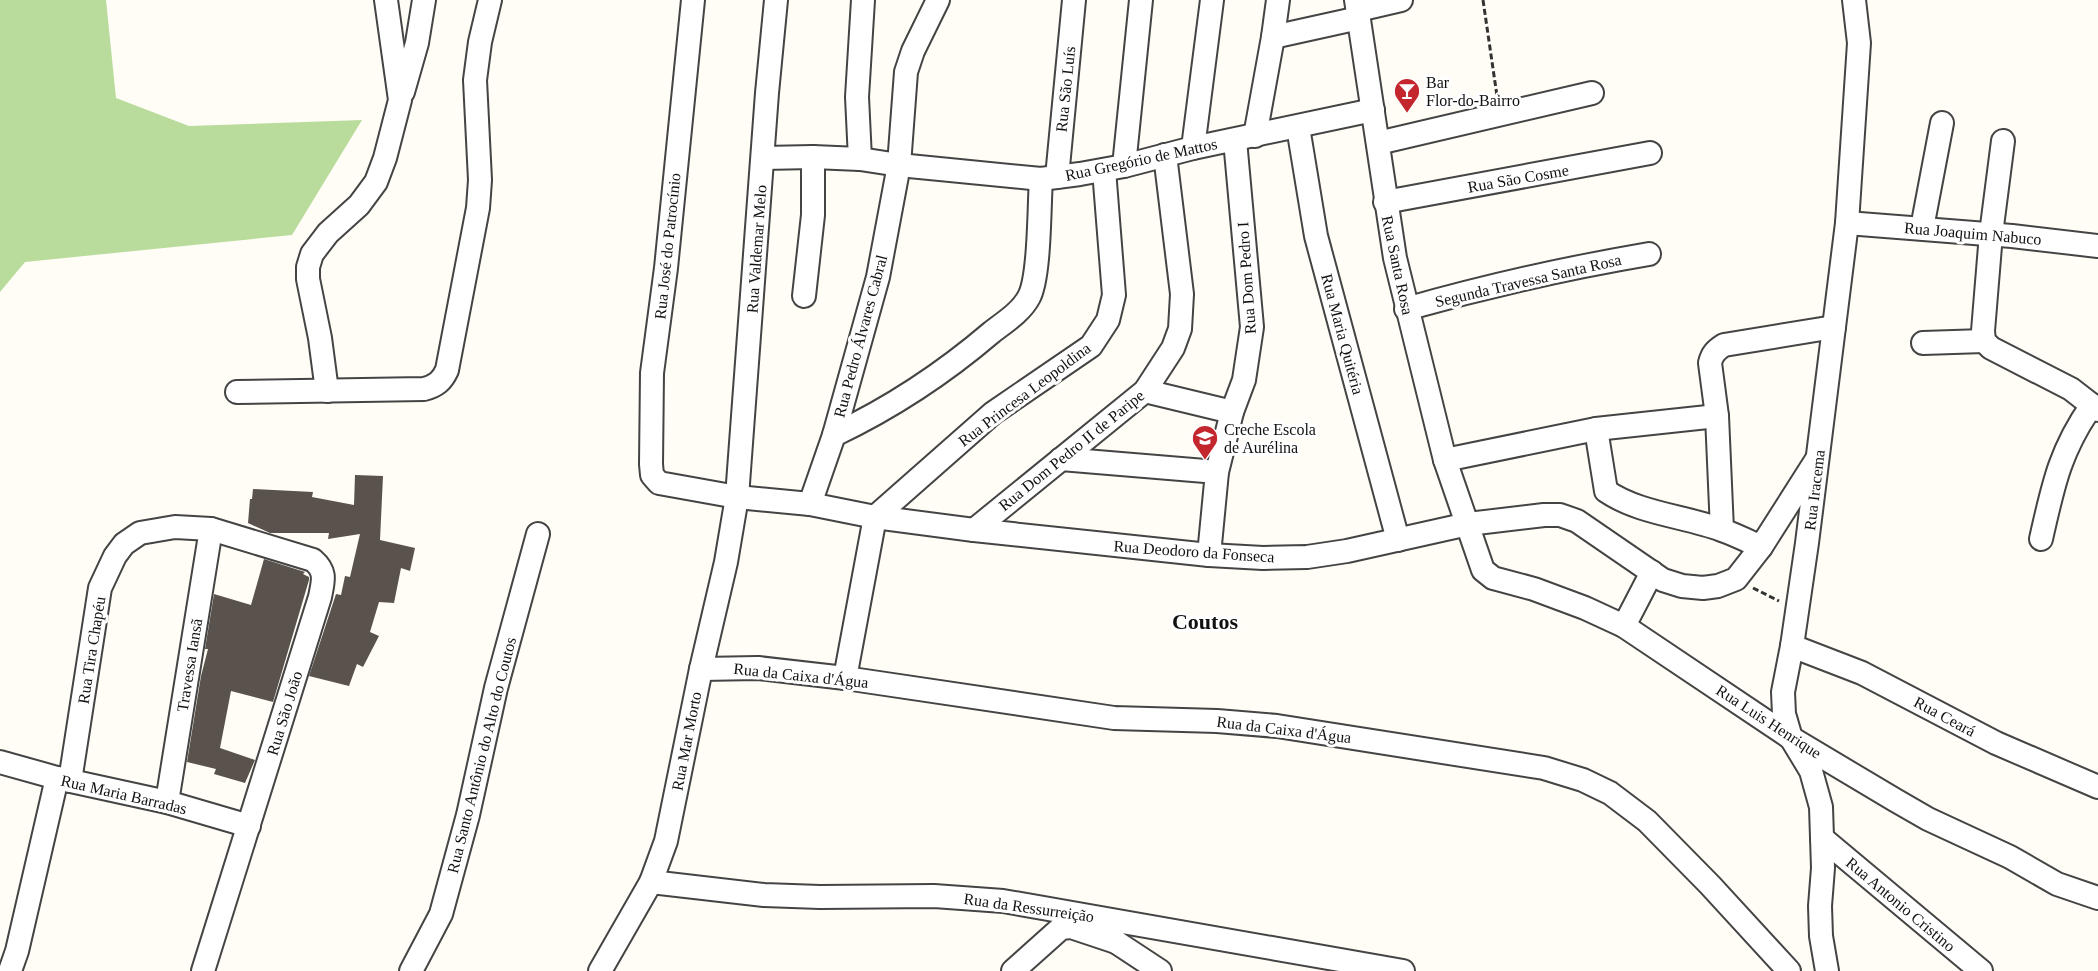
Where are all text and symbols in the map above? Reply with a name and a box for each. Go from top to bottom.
street label: Rua São Luís [1053,45,1078,133]
place label: Bar Flor-do-Bairro [1426,74,1520,109]
bar icon: Bar Flor-do-Bairro [1392,76,1422,114]
street label: Rua Gregório de Mattos [1063,135,1219,185]
street label: Rua São Cosme [1466,161,1570,196]
street label: Rua José do Patrocínio [651,172,684,320]
street label: Rua Valdemar Melo [744,184,769,314]
street label: Rua Santa Rosa [1379,214,1416,316]
street label: Rua Joaquim Nabuco [1904,219,2042,249]
street label: Rua Dom Pedro I [1234,221,1259,335]
street label: Segunda Travessa Santa Rosa [1433,251,1623,311]
street label: Rua Pedro Álvares Cabral [830,252,891,419]
street label: Rua Maria Quitéria [1318,272,1367,396]
street label: Rua Princesa Leopoldina [955,339,1094,450]
street label: Rua Dom Pedro II de Paripe [995,387,1148,515]
place label: Creche Escola de Aurélina [1224,421,1316,456]
school or university icon: Creche Escola de Aurélina [1190,423,1220,461]
street label: Rua Iracema [1801,449,1828,531]
street label: Rua Deodoro da Fonseca [1113,537,1275,566]
street label: Rua Tira Chapéu [75,595,109,705]
district label: Coutos [1172,609,1238,634]
street label: Travessa Iansã [174,617,205,713]
street label: Rua Santo Antônio do Alto do Coutos [444,635,519,875]
street label: Rua da Caixa d'Água [732,659,869,692]
street label: Rua São João [264,669,305,757]
street label: Rua Luis Henrique [1712,681,1824,763]
street label: Rua Mar Morto [669,690,704,792]
street label: Rua Ceará [1911,693,1978,740]
street label: Rua da Caixa d'Água [1215,712,1352,747]
street label: Rua Maria Barradas [59,772,189,817]
street label: Rua Antonio Cristino [1843,854,1959,955]
street label: Rua da Ressurreição [962,890,1095,926]

